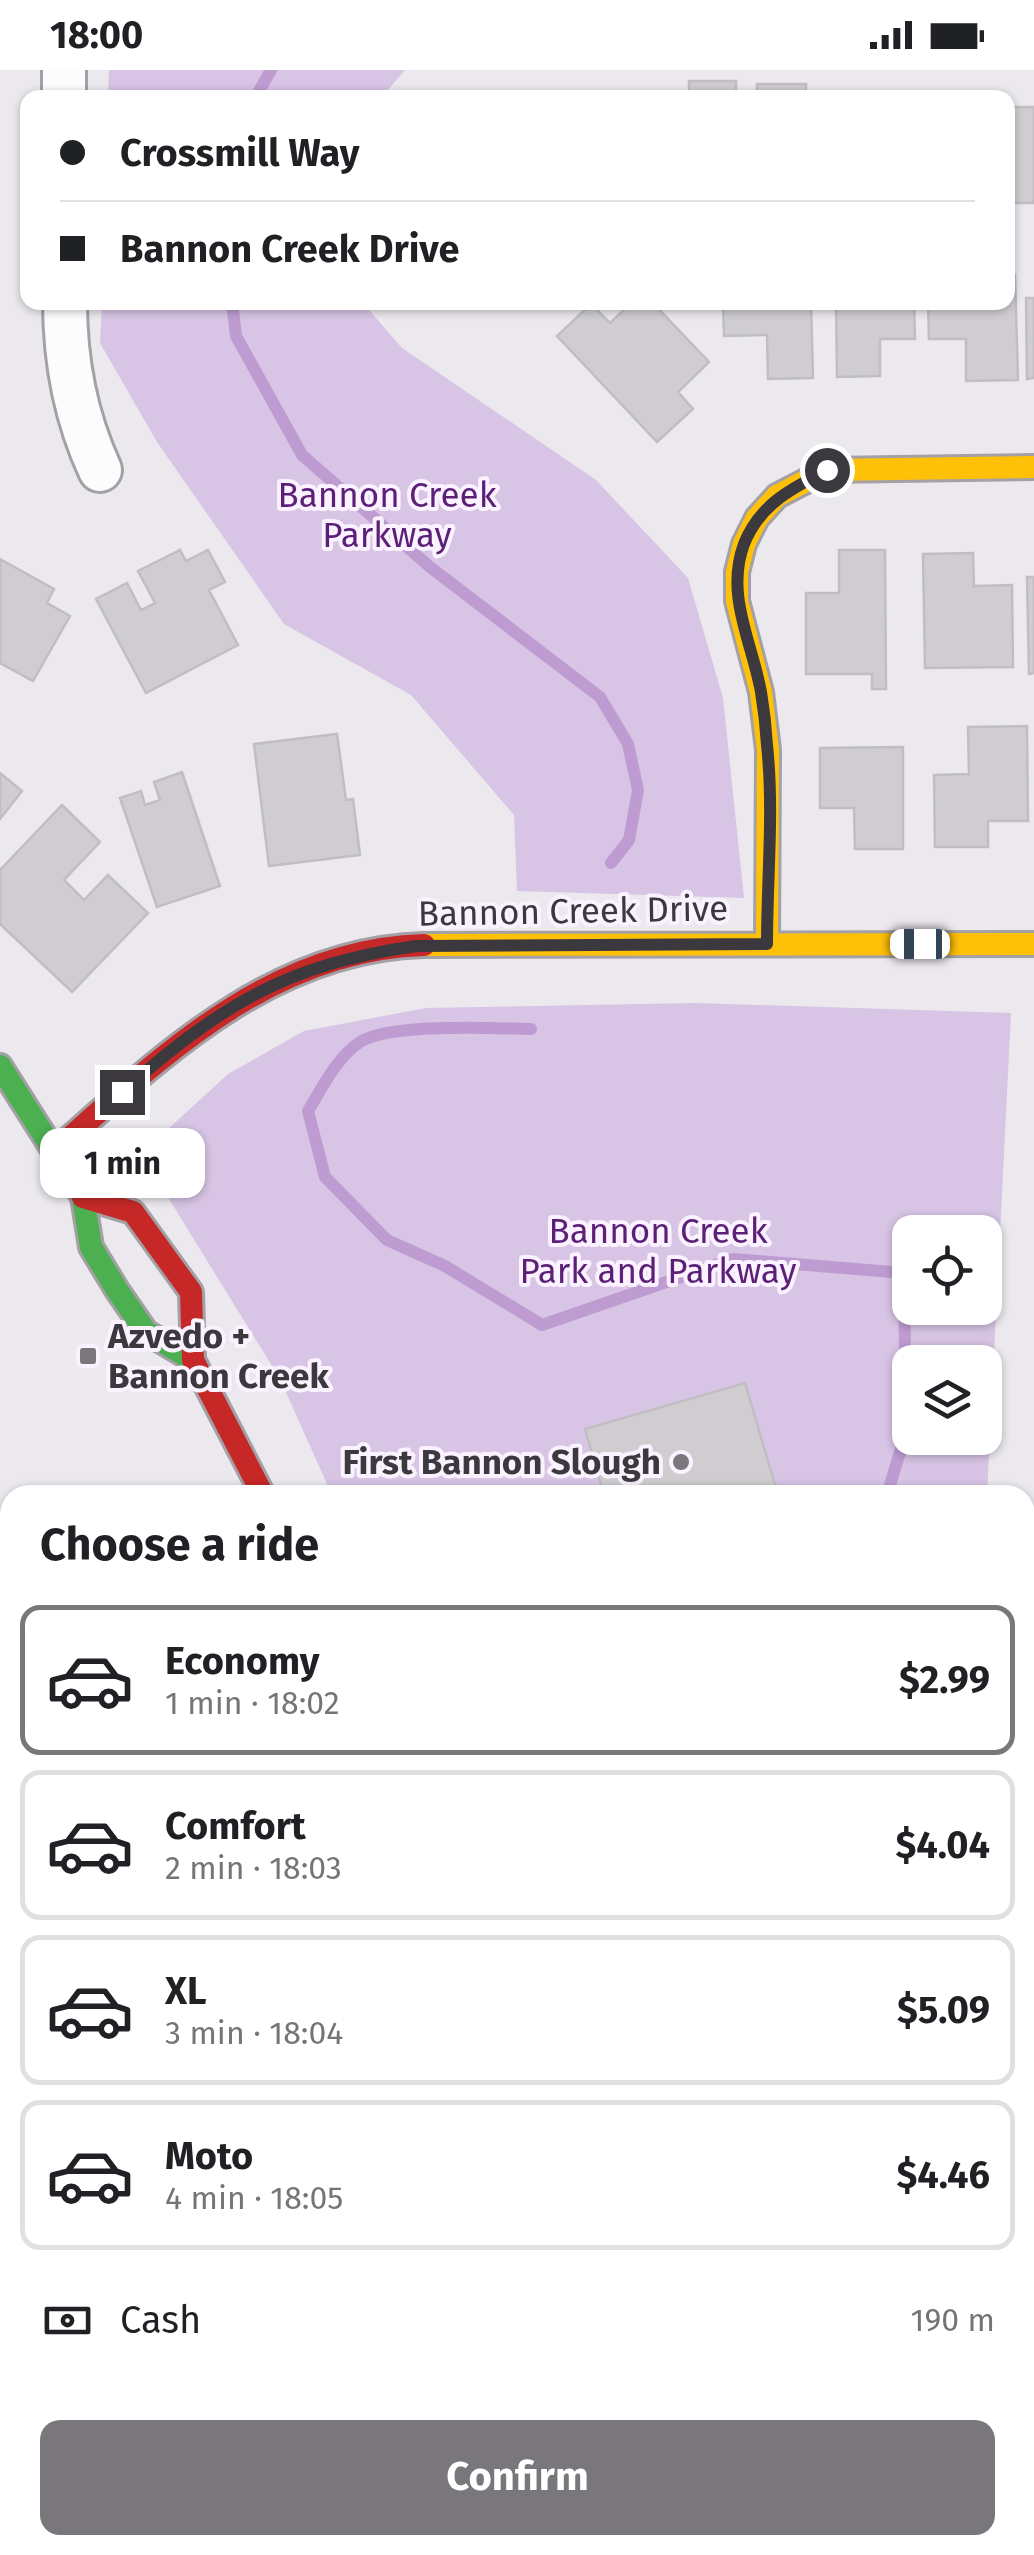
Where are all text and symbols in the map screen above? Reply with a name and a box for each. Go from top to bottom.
text: 18:00 [50,12,143,58]
text: Crossmill Way [120,130,360,176]
text: Bannon Creek Drive [120,226,460,272]
route start [805,448,850,493]
park label: Bannon Creek Parkway [277,474,497,556]
street label: Bannon Creek Drive [417,887,729,935]
car [890,929,950,959]
route end [100,1070,145,1115]
callout: 1 min [39,1127,204,1197]
text: 1 min [84,1144,161,1182]
park label: Bannon Creek Park and Parkway [519,1210,797,1292]
map controls [892,1215,1002,1455]
button: locate [892,1215,1002,1325]
place label: Azvedo + Bannon Creek [107,1315,329,1397]
marker: Azvedo + Bannon Creek [77,1345,99,1367]
button: layers [892,1345,1002,1455]
place label: First Bannon Slough [342,1441,661,1483]
marker: First Bannon Slough [670,1451,692,1473]
text: Choose a ride [40,1518,319,1572]
icon: car [45,1635,135,1725]
text: Economy [165,1638,320,1684]
text: $2.99 [899,1657,990,1703]
text: 1 min · 18:02 [165,1684,340,1722]
icon: car [45,1800,135,1890]
text: Comfort [165,1803,306,1849]
text: $4.04 [895,1822,990,1868]
text: 2 min · 18:03 [165,1849,342,1887]
icon: car [45,1965,135,2055]
text: XL [165,1968,207,2014]
text: $5.09 [897,1987,990,2033]
text: 3 min · 18:04 [165,2014,343,2052]
icon: car [45,2130,135,2220]
text: Moto [165,2133,253,2179]
text: $4.46 [896,2152,990,2198]
text: 4 min · 18:05 [165,2179,343,2217]
icon: cash [40,2293,95,2348]
text: Cash [120,2297,201,2343]
text: 190 m [911,2301,995,2339]
button: Confirm [40,2420,995,2535]

